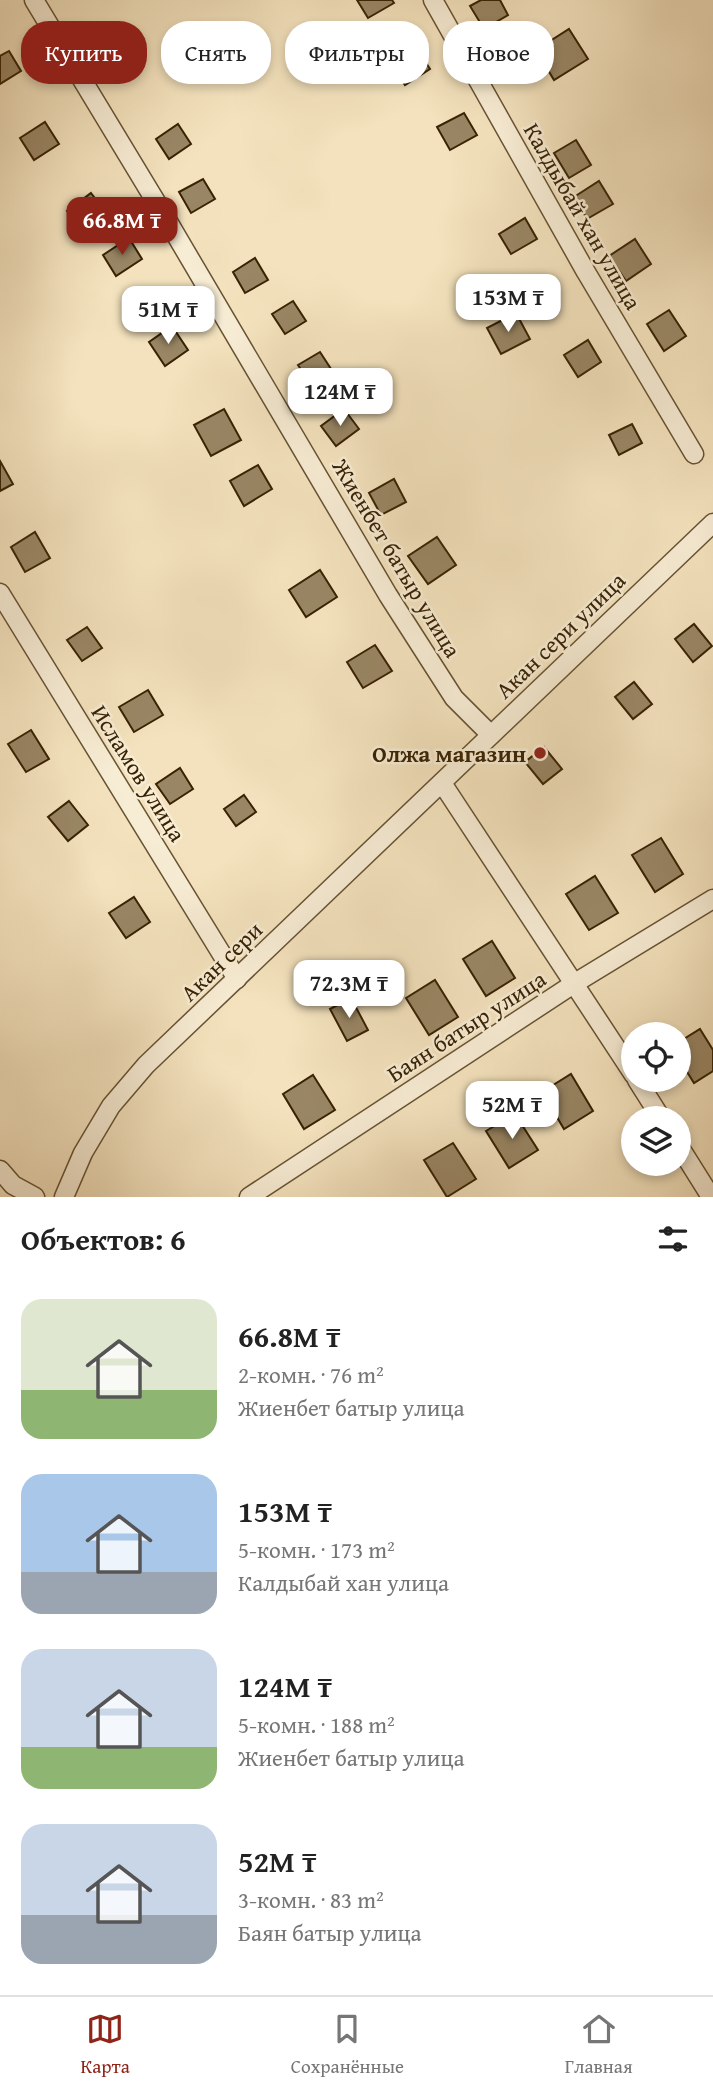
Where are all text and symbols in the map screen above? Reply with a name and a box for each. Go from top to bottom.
chip: Купить [21,21,147,84]
chip: Снять [161,21,271,84]
chip: Фильтры [285,21,429,84]
chip: Новое [443,21,554,84]
street label: Калдыбай хан улица [516,116,650,316]
pin: 66.8M ₸ [57,198,187,257]
text: 66.8M ₸ [82,203,162,236]
pin: 153M ₸ [451,274,565,334]
text: 153M ₸ [472,280,544,313]
pin: 51M ₸ [119,286,217,346]
text: 51M ₸ [138,292,198,325]
pin: 124M ₸ [283,368,397,428]
text: 124M ₸ [304,374,376,407]
street label: Жиенбет батыр улица [324,452,469,664]
street label: Акан сери улица [488,564,632,706]
street label: Исламов улица [84,698,194,848]
place label: Олжа магазин [372,737,526,770]
marker: Олжа магазин [532,745,548,761]
street label: Акан сери [173,913,270,1008]
pin: 72.3M ₸ [284,960,414,1020]
street label: Баян батыр улица [380,962,552,1090]
text: 72.3M ₸ [309,966,389,999]
map controls [621,1022,691,1176]
button: locate [621,1022,691,1092]
pin: 52M ₸ [463,1082,561,1141]
text: 52M ₸ [482,1087,542,1120]
button: layers [621,1106,691,1176]
text: Объектов: 6 [21,1217,185,1261]
icon: filters [654,1220,692,1258]
text: 66.8M ₸ [238,1314,341,1358]
icon: home [77,1327,161,1411]
text: 2-комн. · 76 m² [238,1358,384,1391]
text: Жиенбет батыр улица [238,1391,464,1424]
text: 153M ₸ [238,1489,333,1533]
icon: home [77,1502,161,1586]
text: 5-комн. · 173 m² [238,1533,395,1566]
text: Калдыбай хан улица [238,1566,449,1599]
text: 124M ₸ [238,1664,333,1708]
icon: home [77,1677,161,1761]
text: 5-комн. · 188 m² [238,1708,395,1741]
text: Жиенбет батыр улица [238,1741,464,1774]
text: 52M ₸ [238,1839,317,1883]
icon: home [77,1852,161,1936]
text: 3-комн. · 83 m² [238,1883,384,1916]
text: Баян батыр улица [238,1916,422,1949]
tab: Карта [80,2010,130,2080]
tab: Сохранённые [291,2010,404,2080]
tab: Главная [565,2010,633,2080]

